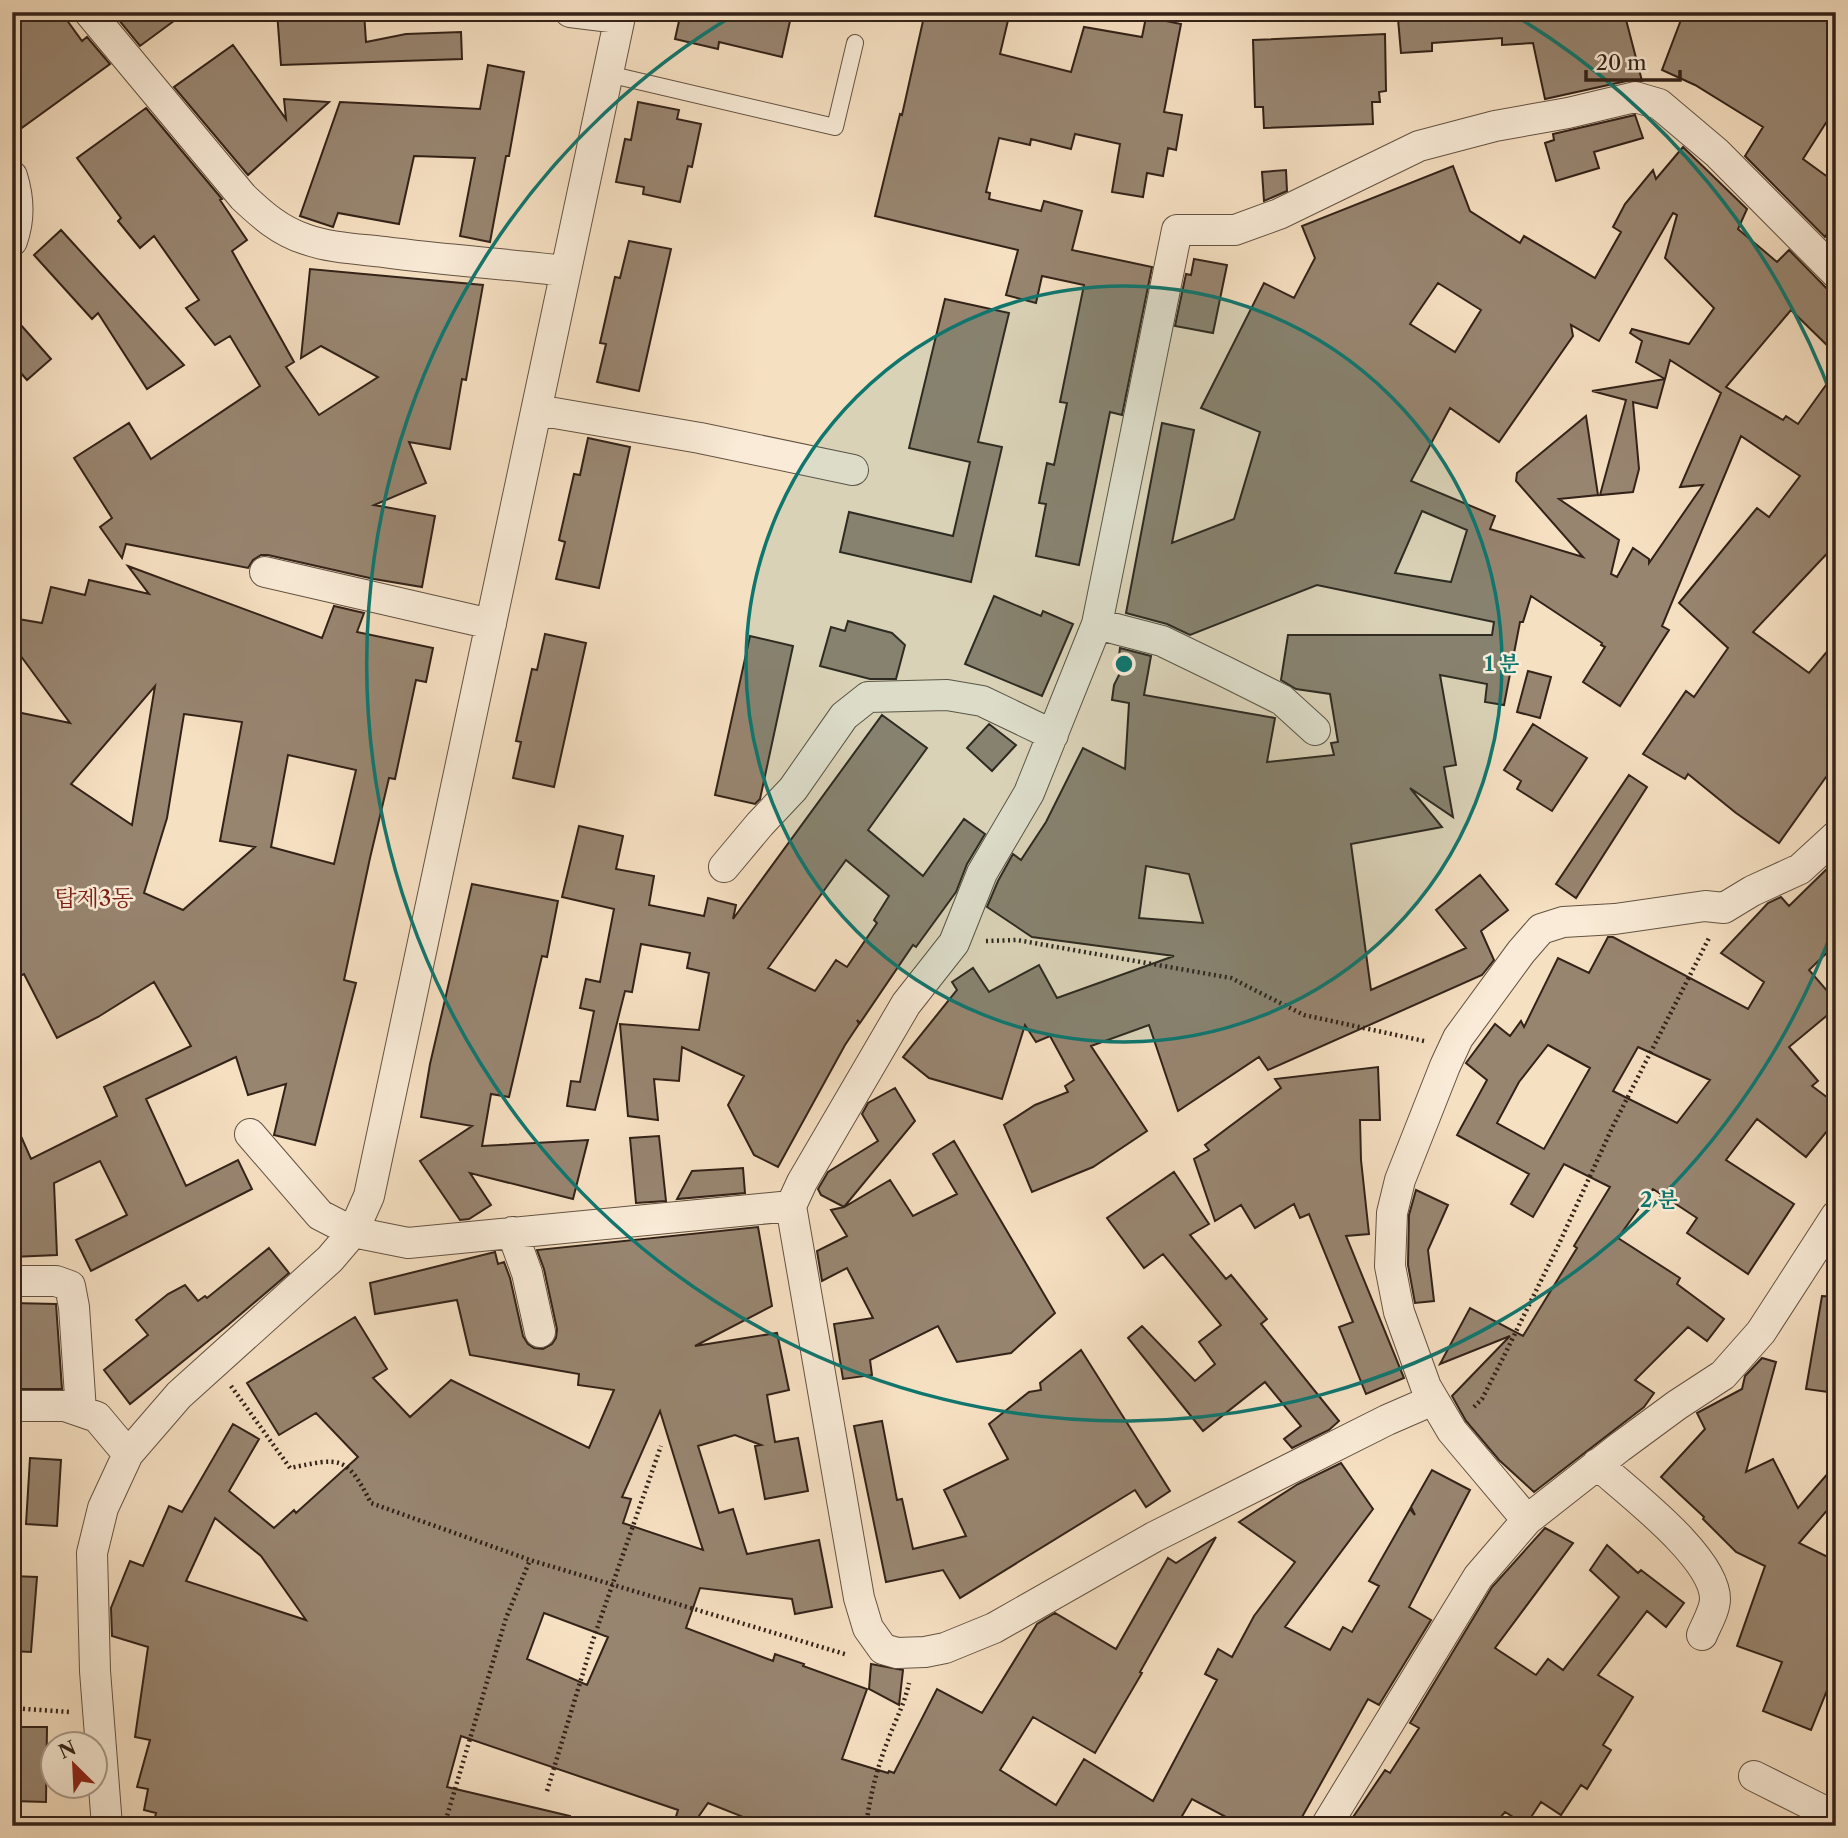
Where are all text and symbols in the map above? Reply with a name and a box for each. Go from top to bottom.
scale bar [1586,38,1680,82]
text: 20 m [1596,50,1647,75]
text: 1 분 [1485,651,1520,676]
centre of rings [1112,652,1136,676]
district label: 탑제3동 [54,884,134,912]
text: 2 분 [1640,1187,1678,1212]
north arrow [38,1730,108,1800]
text: N [55,1736,80,1764]

